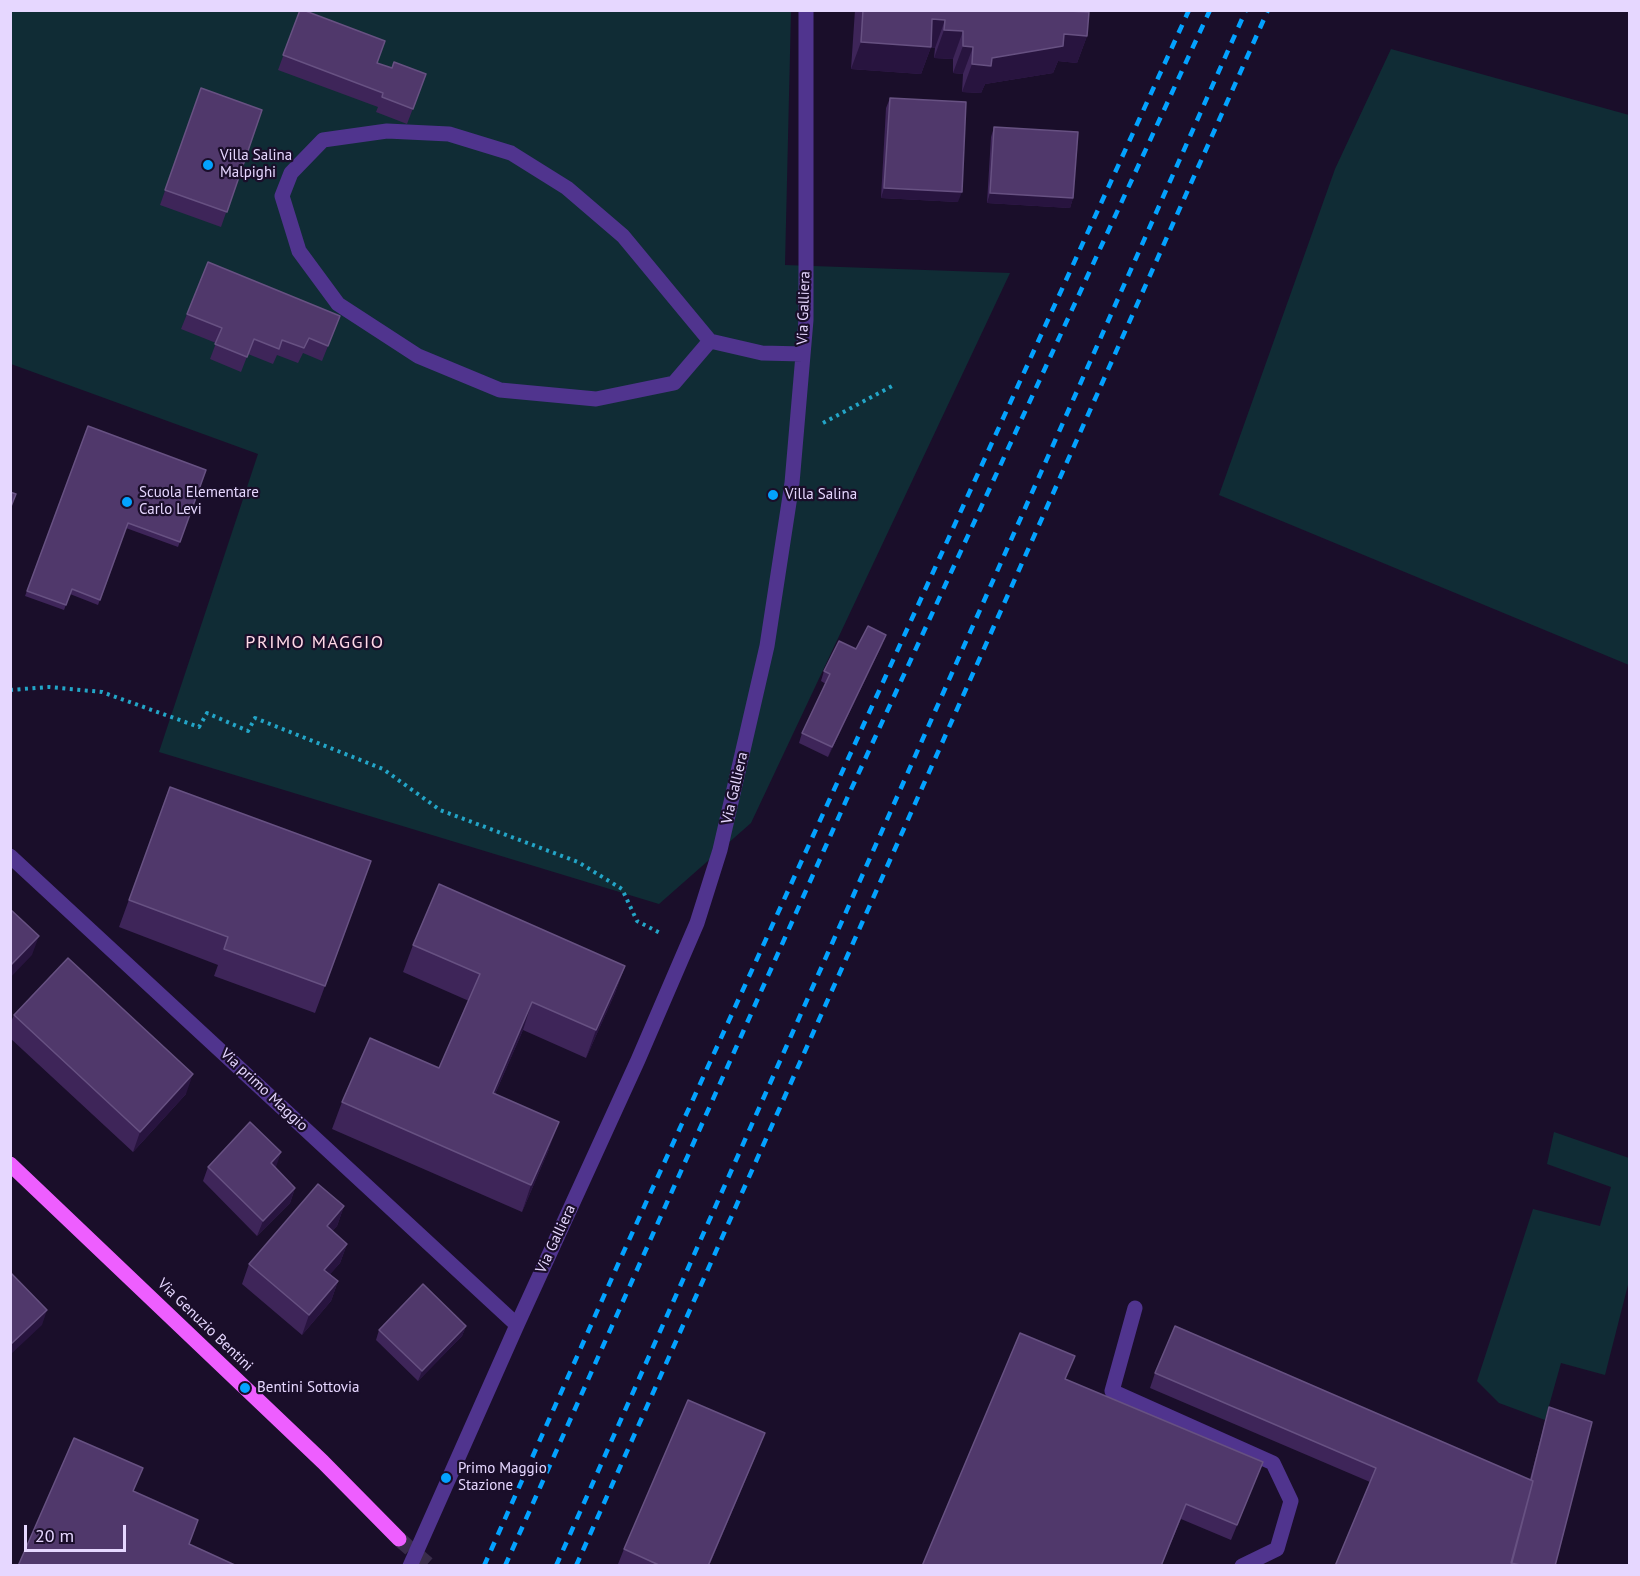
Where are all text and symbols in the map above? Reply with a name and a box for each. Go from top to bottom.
place label: Villa Salina Malpighi [220,147,292,182]
marker: Villa Salina Malpighi [201,158,215,172]
street label: Via Galliera [794,271,814,345]
place label: Scuola Elementare Carlo Levi [139,484,259,519]
place label: Villa Salina [785,486,857,504]
marker: Villa Salina [766,488,780,502]
marker: Scuola Elementare Carlo Levi [120,495,134,509]
district label: PRIMO MAGGIO [245,632,385,654]
street label: Via Galliera [718,750,752,826]
street label: Via primo Maggio [217,1045,311,1135]
street label: Via Galliera [532,1202,580,1276]
street label: Via Genuzio Bentini [154,1275,256,1375]
place label: Bentini Sottovia [257,1379,359,1397]
marker: Bentini Sottovia [238,1381,252,1395]
place label: Primo Maggio Stazione [458,1460,547,1495]
marker: Primo Maggio Stazione [439,1471,453,1485]
scale bar [27,1513,129,1551]
text: 20 m [35,1524,74,1547]

